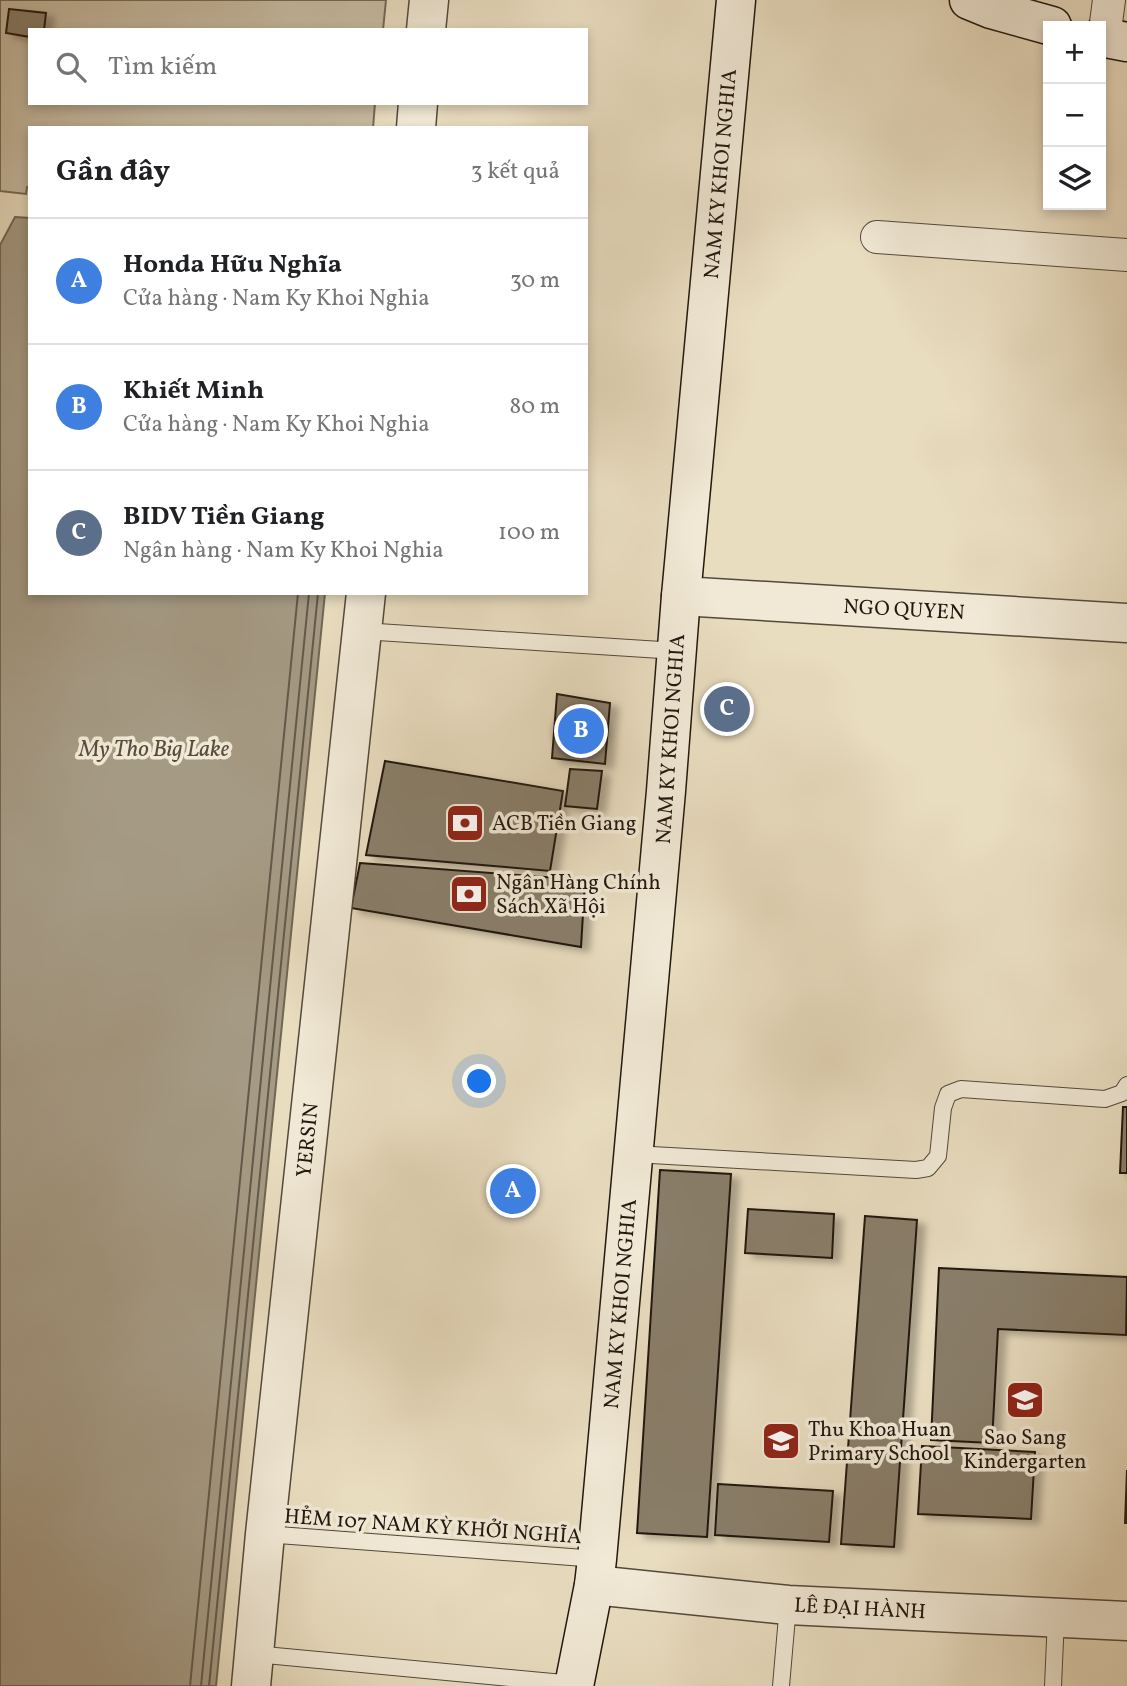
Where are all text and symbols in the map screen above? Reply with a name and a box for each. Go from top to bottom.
map controls [1043,21,1106,210]
button: + [1043,21,1106,84]
search box [28,28,588,105]
icon: search [52,48,90,86]
text: Tìm kiếm [108,49,217,85]
street label: NAM KY KHOI NGHIA [698,68,745,280]
button: − [1043,84,1106,147]
button: layers [1043,147,1106,210]
text: Gần đây [56,151,170,193]
text: 3 kết quả [471,156,560,188]
text: Honda Hữu Nghĩa [123,247,342,283]
text: A [71,265,87,297]
text: 30 m [510,265,560,297]
text: Cửa hàng · Nam Ky Khoi Nghia [123,283,430,315]
text: Khiết Minh [123,373,264,409]
text: B [71,391,87,423]
text: 80 m [510,391,560,423]
text: Cửa hàng · Nam Ky Khoi Nghia [123,409,430,441]
text: BIDV Tiền Giang [123,499,324,535]
text: C [72,517,86,549]
text: 100 m [498,517,560,549]
text: Ngân hàng · Nam Ky Khoi Nghia [123,535,444,567]
street label: NGO QUYEN [843,593,965,628]
street label: NAM KY KHOI NGHIA [650,633,693,845]
pin: C [704,683,750,735]
pin: B [558,705,604,757]
water label: My Tho Big Lake [78,734,230,766]
bank icon: ACB Tiền Giang [444,802,486,844]
place label: ACB Tiền Giang [492,810,636,839]
place label: Ngân Hàng Chính Sách Xã Hội [496,869,661,922]
bank icon: Ngân Hàng Chính Sách Xã Hội [448,873,490,915]
your location [462,1064,496,1098]
street label: YERSIN [290,1101,327,1179]
pin: A [490,1165,536,1217]
street label: NAM KY KHOI NGHIA [598,1198,645,1410]
school or university icon: Sao Sang Kindergarten [1004,1379,1046,1421]
place label: Thu Khoa Huan Primary School [808,1416,952,1469]
school or university icon: Thu Khoa Huan Primary School [760,1420,802,1462]
place label: Sao Sang Kindergarten [963,1424,1087,1477]
street label: HẺM 107 NAM KỲ KHỞI NGHĨA [283,1503,583,1552]
street label: LÊ ĐẠI HÀNH [793,1592,927,1627]

